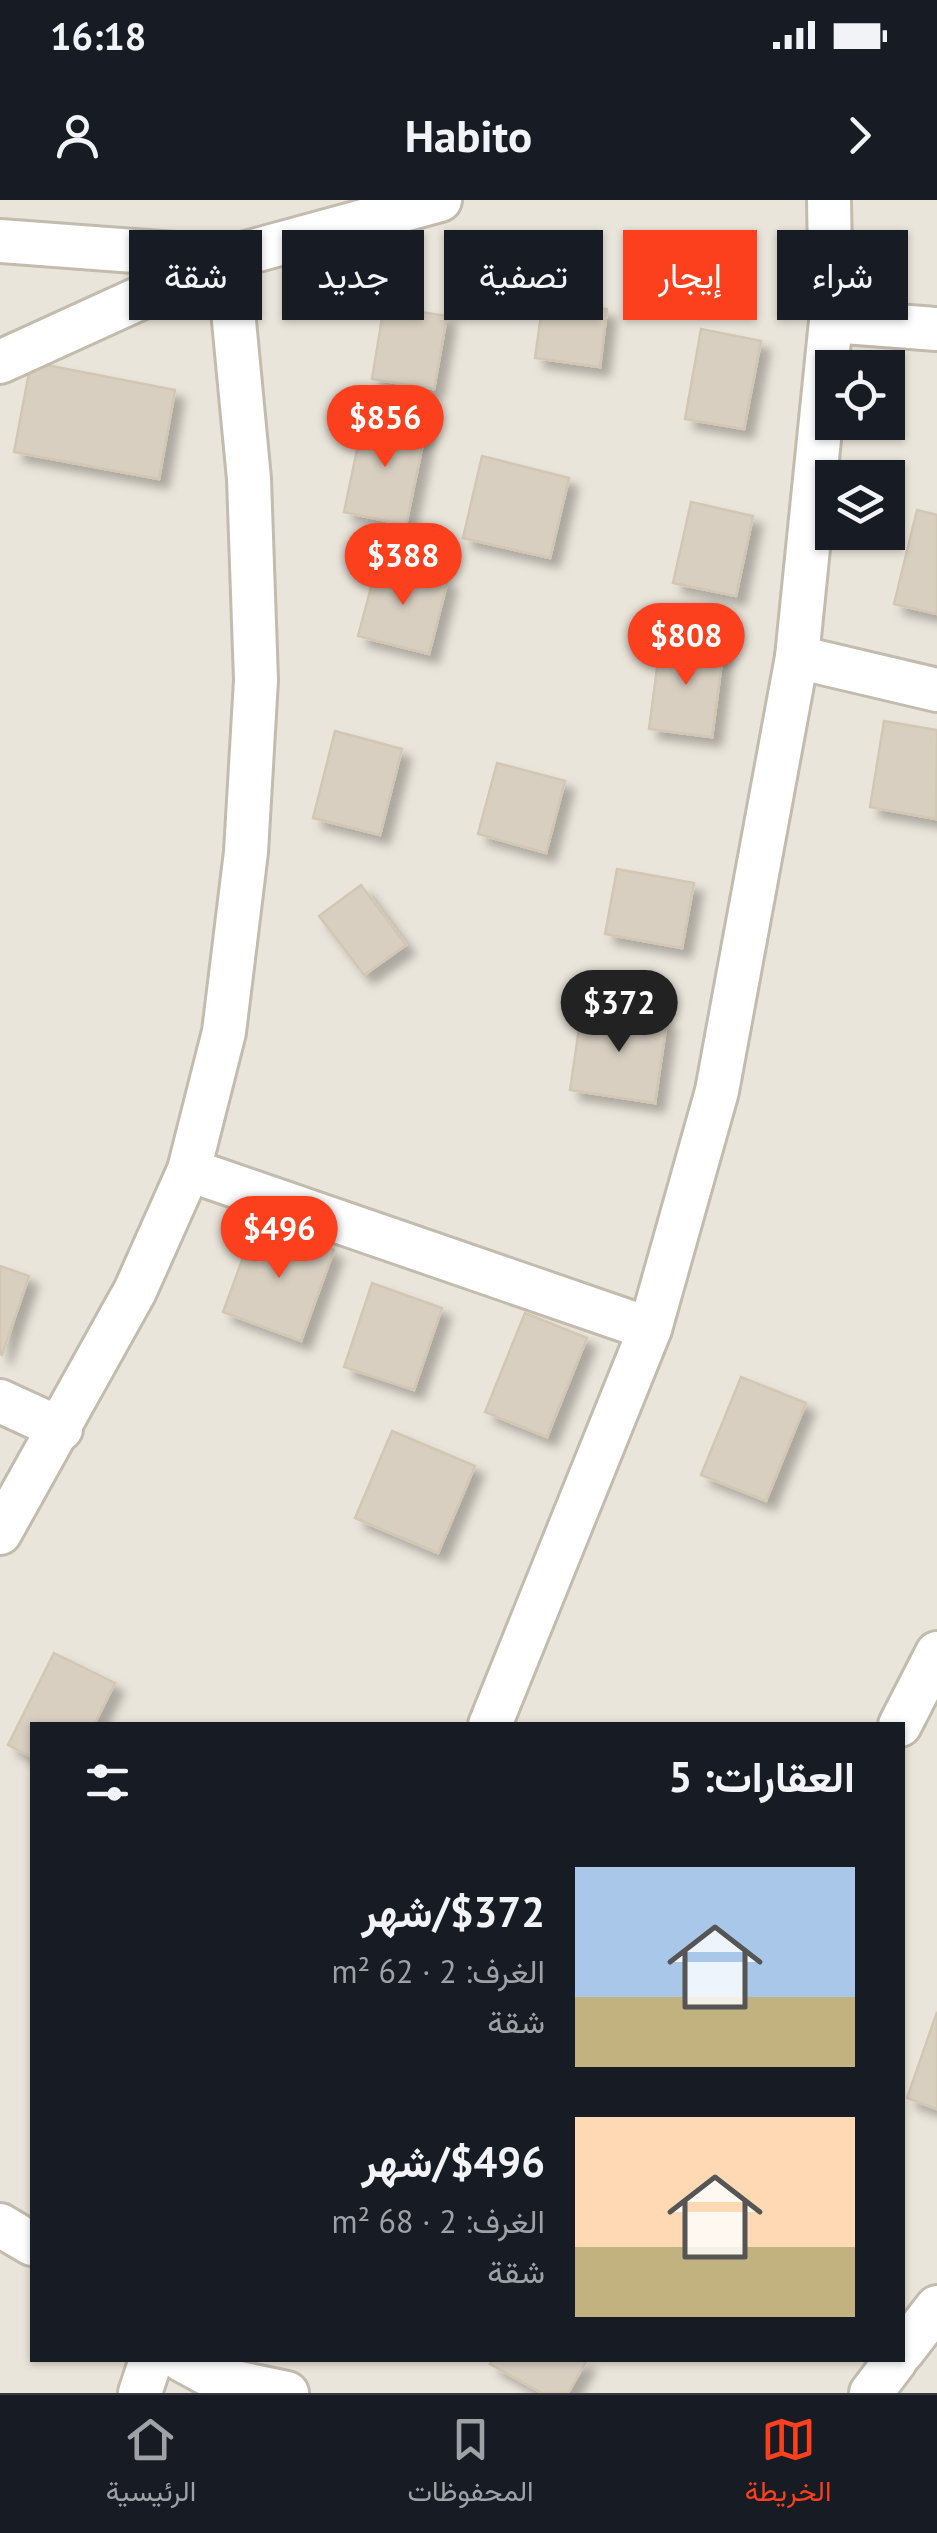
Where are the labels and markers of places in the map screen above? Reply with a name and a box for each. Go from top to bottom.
pin: $856 [326,385,444,470]
pin: $388 [344,523,462,608]
pin: $808 [627,603,745,688]
pin: $372 [560,970,678,1055]
pin: $496 [220,1196,338,1281]

